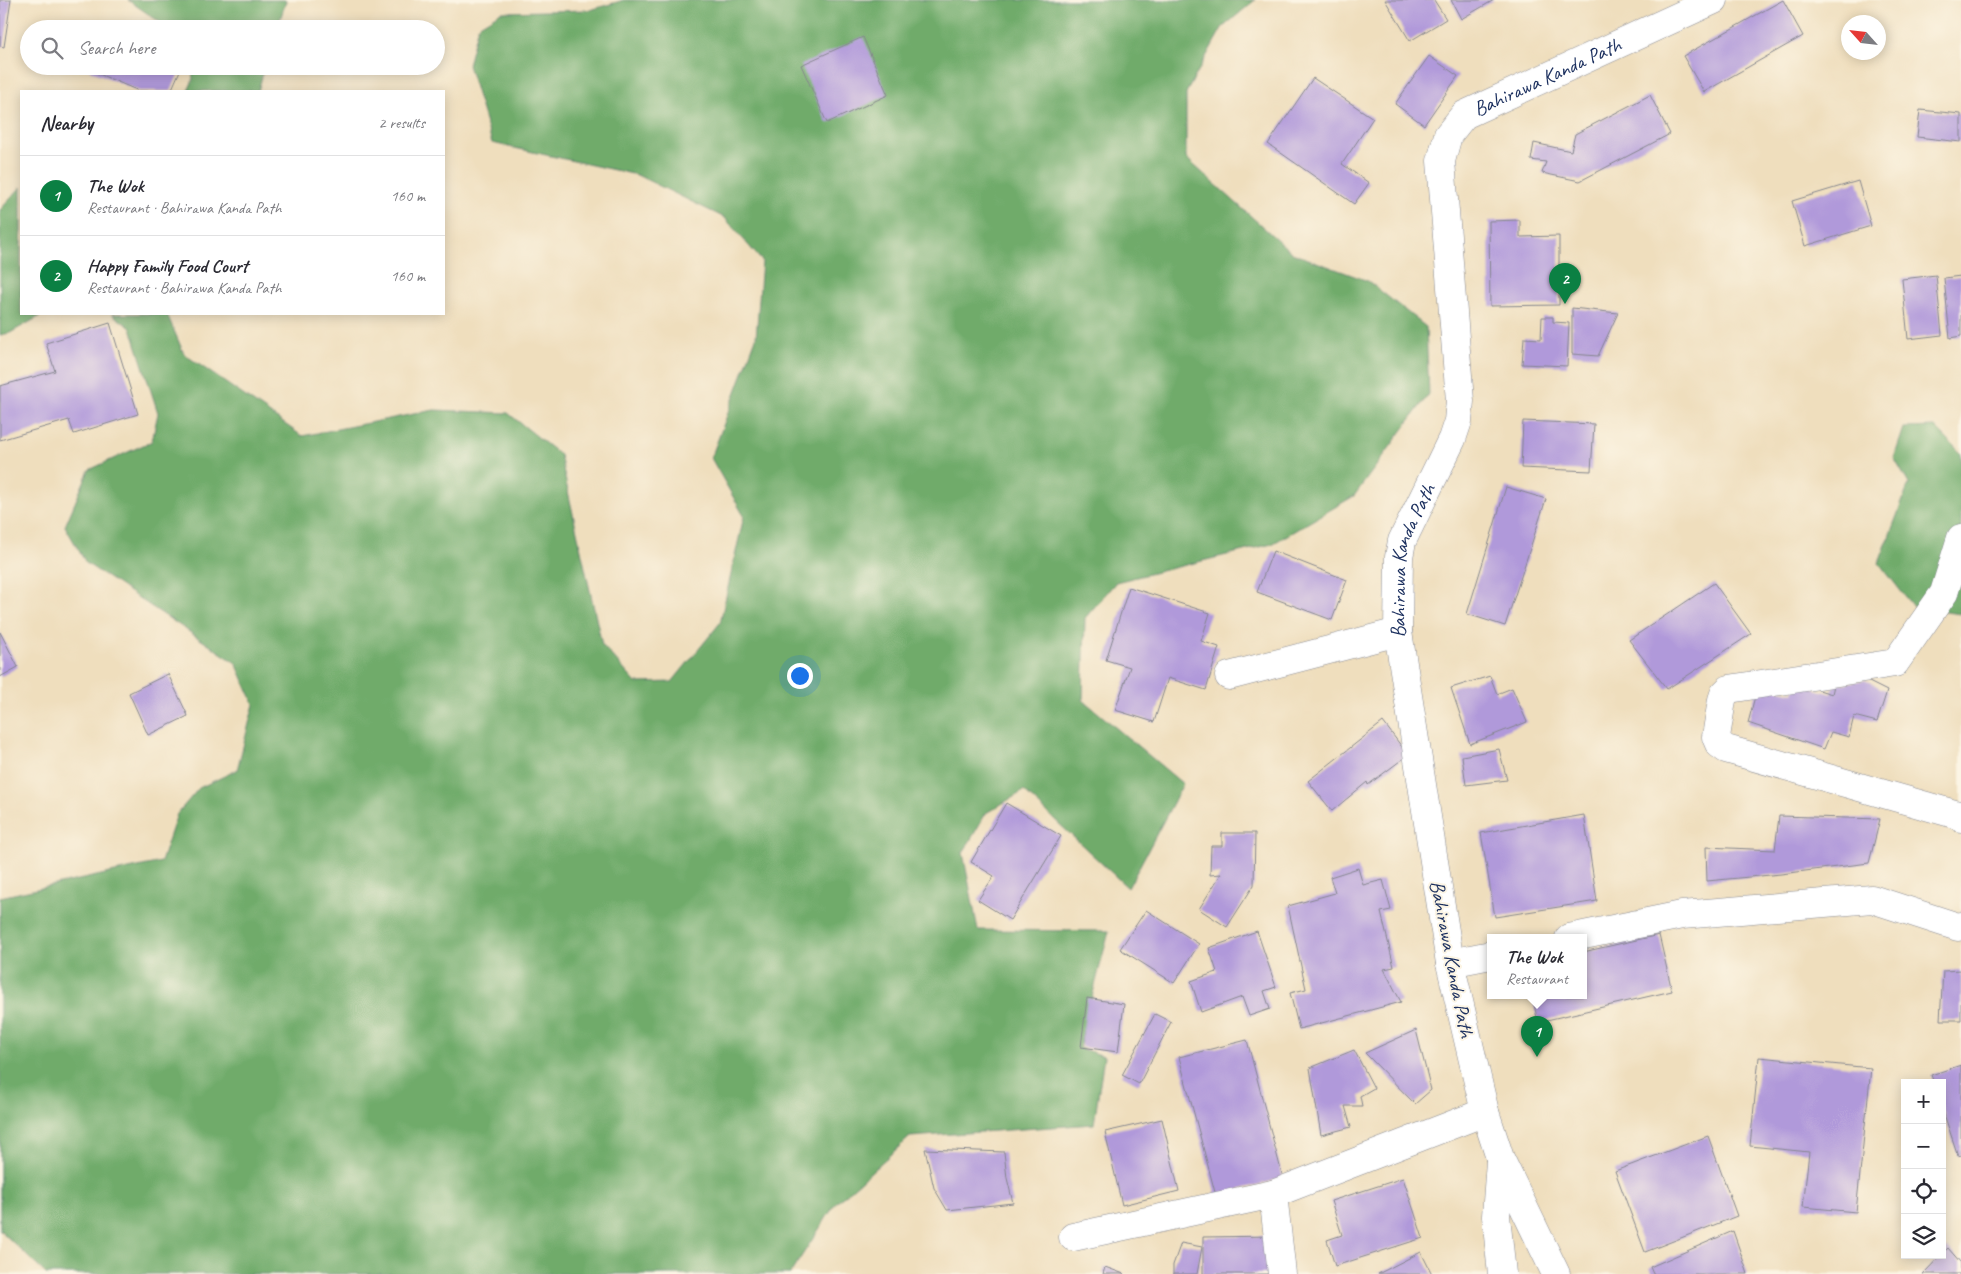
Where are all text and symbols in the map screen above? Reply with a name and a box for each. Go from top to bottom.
north arrow [1841,15,1886,60]
search box [20,20,445,75]
street label: Bahirawa Kanda Path [1469,31,1626,122]
icon: search [38,34,66,62]
text: Search here [78,36,155,60]
text: Nearby [40,110,93,136]
text: 2 results [378,113,425,133]
text: The Wok [87,174,144,198]
text: 1 [52,186,60,206]
text: 160 m [391,186,425,206]
text: Restaurant · Bahirawa Kanda Path [87,198,281,218]
text: Happy Family Food Court [87,254,248,278]
pin: 2 [1549,263,1581,304]
text: 2 [52,266,60,286]
text: 160 m [391,266,425,286]
text: Restaurant · Bahirawa Kanda Path [87,278,281,298]
street label: Bahirawa Kanda Path [1384,478,1442,640]
your location [787,663,813,689]
street label: Bahirawa Kanda Path [1424,878,1480,1041]
popup [1487,934,1587,999]
text: The Wok [1506,945,1563,969]
text: Restaurant [1506,969,1568,989]
pin: 1 [1521,1016,1553,1057]
map controls [1901,1079,1946,1259]
button: + [1901,1079,1946,1124]
button: − [1901,1124,1946,1169]
button: locate [1901,1169,1946,1214]
button: layers [1901,1214,1946,1259]

